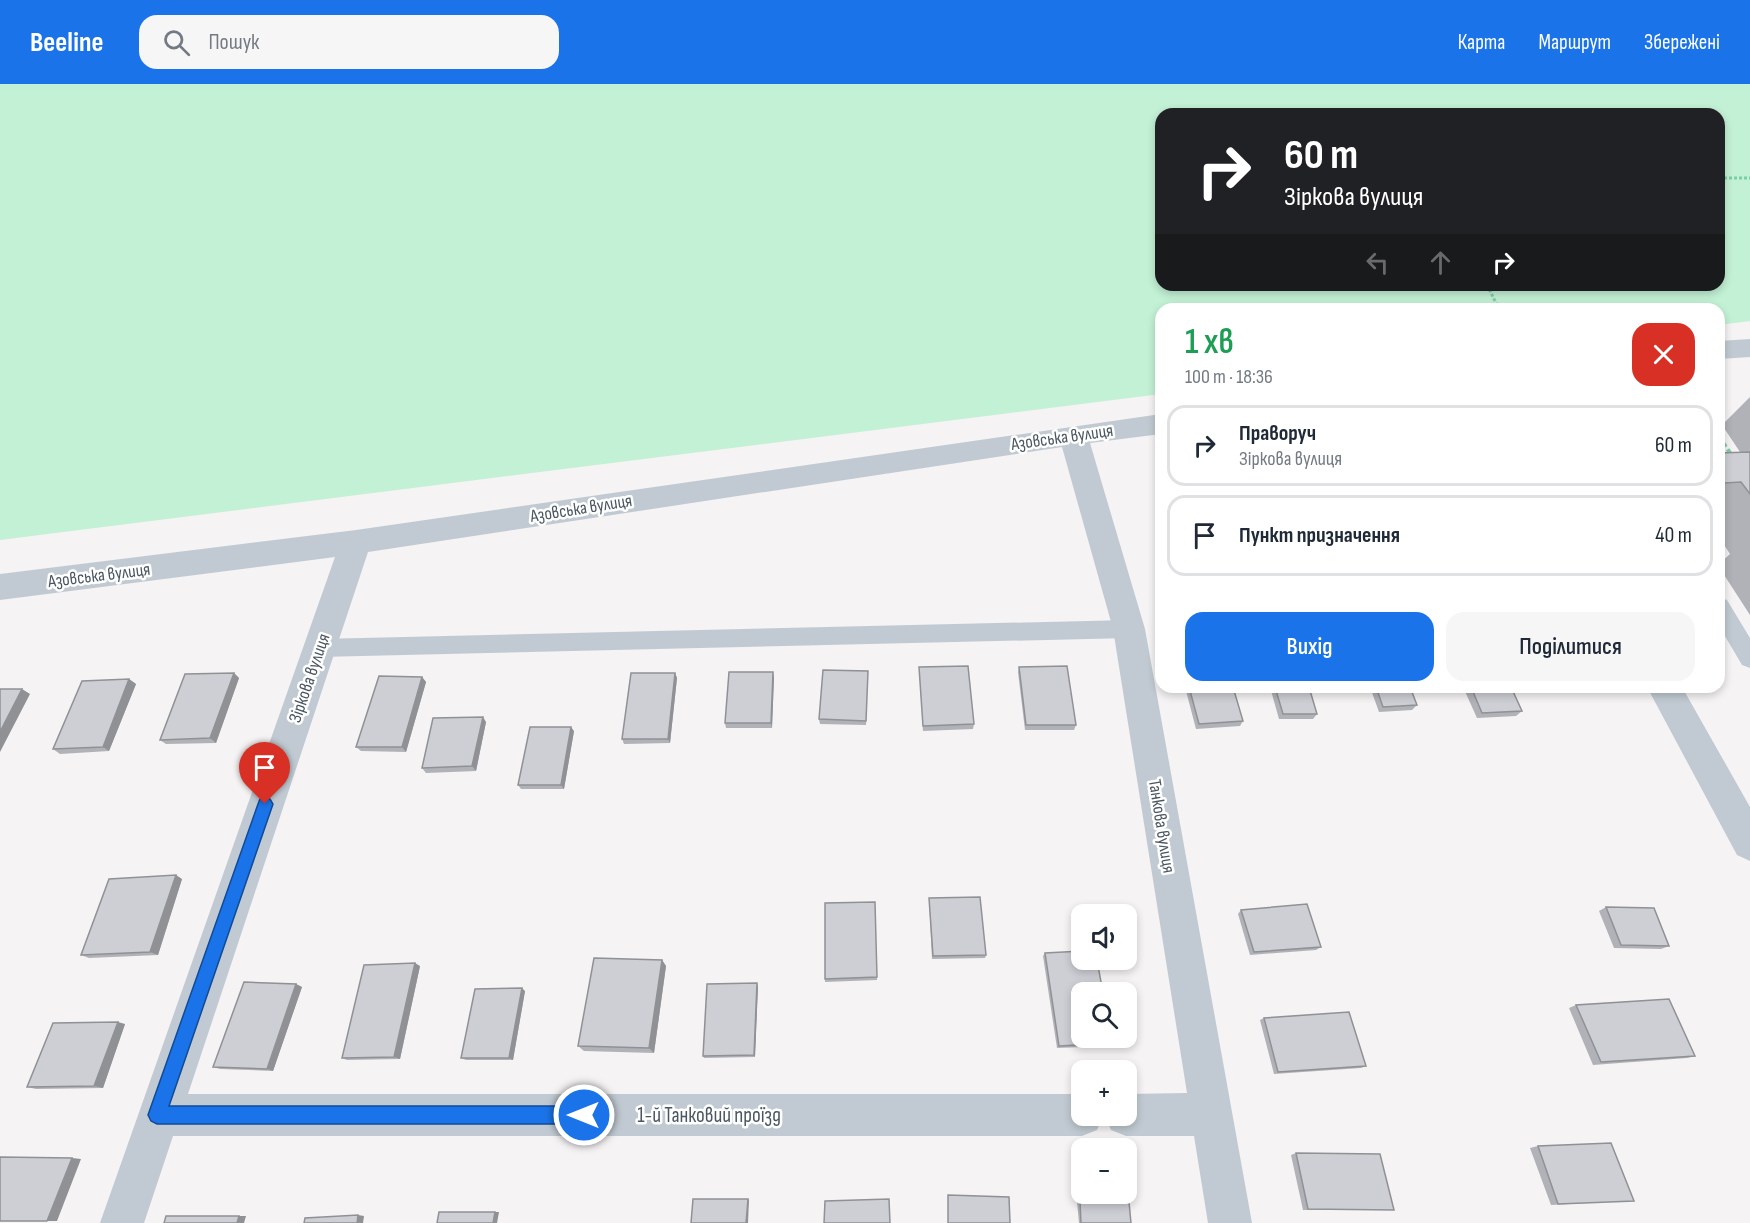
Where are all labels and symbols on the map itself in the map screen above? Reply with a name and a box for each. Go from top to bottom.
street label: Азовська вулиця [1009,420,1114,455]
street label: Азовська вулиця [528,490,633,527]
street label: Азовська вулиця [46,559,151,592]
street label: Зіркова вулиця [284,631,335,725]
pin [239,742,290,804]
street label: Танкова вулиця [1144,778,1179,874]
position arrow [552,1083,616,1147]
street label: 1-й Танковий проїзд [637,1103,781,1128]

